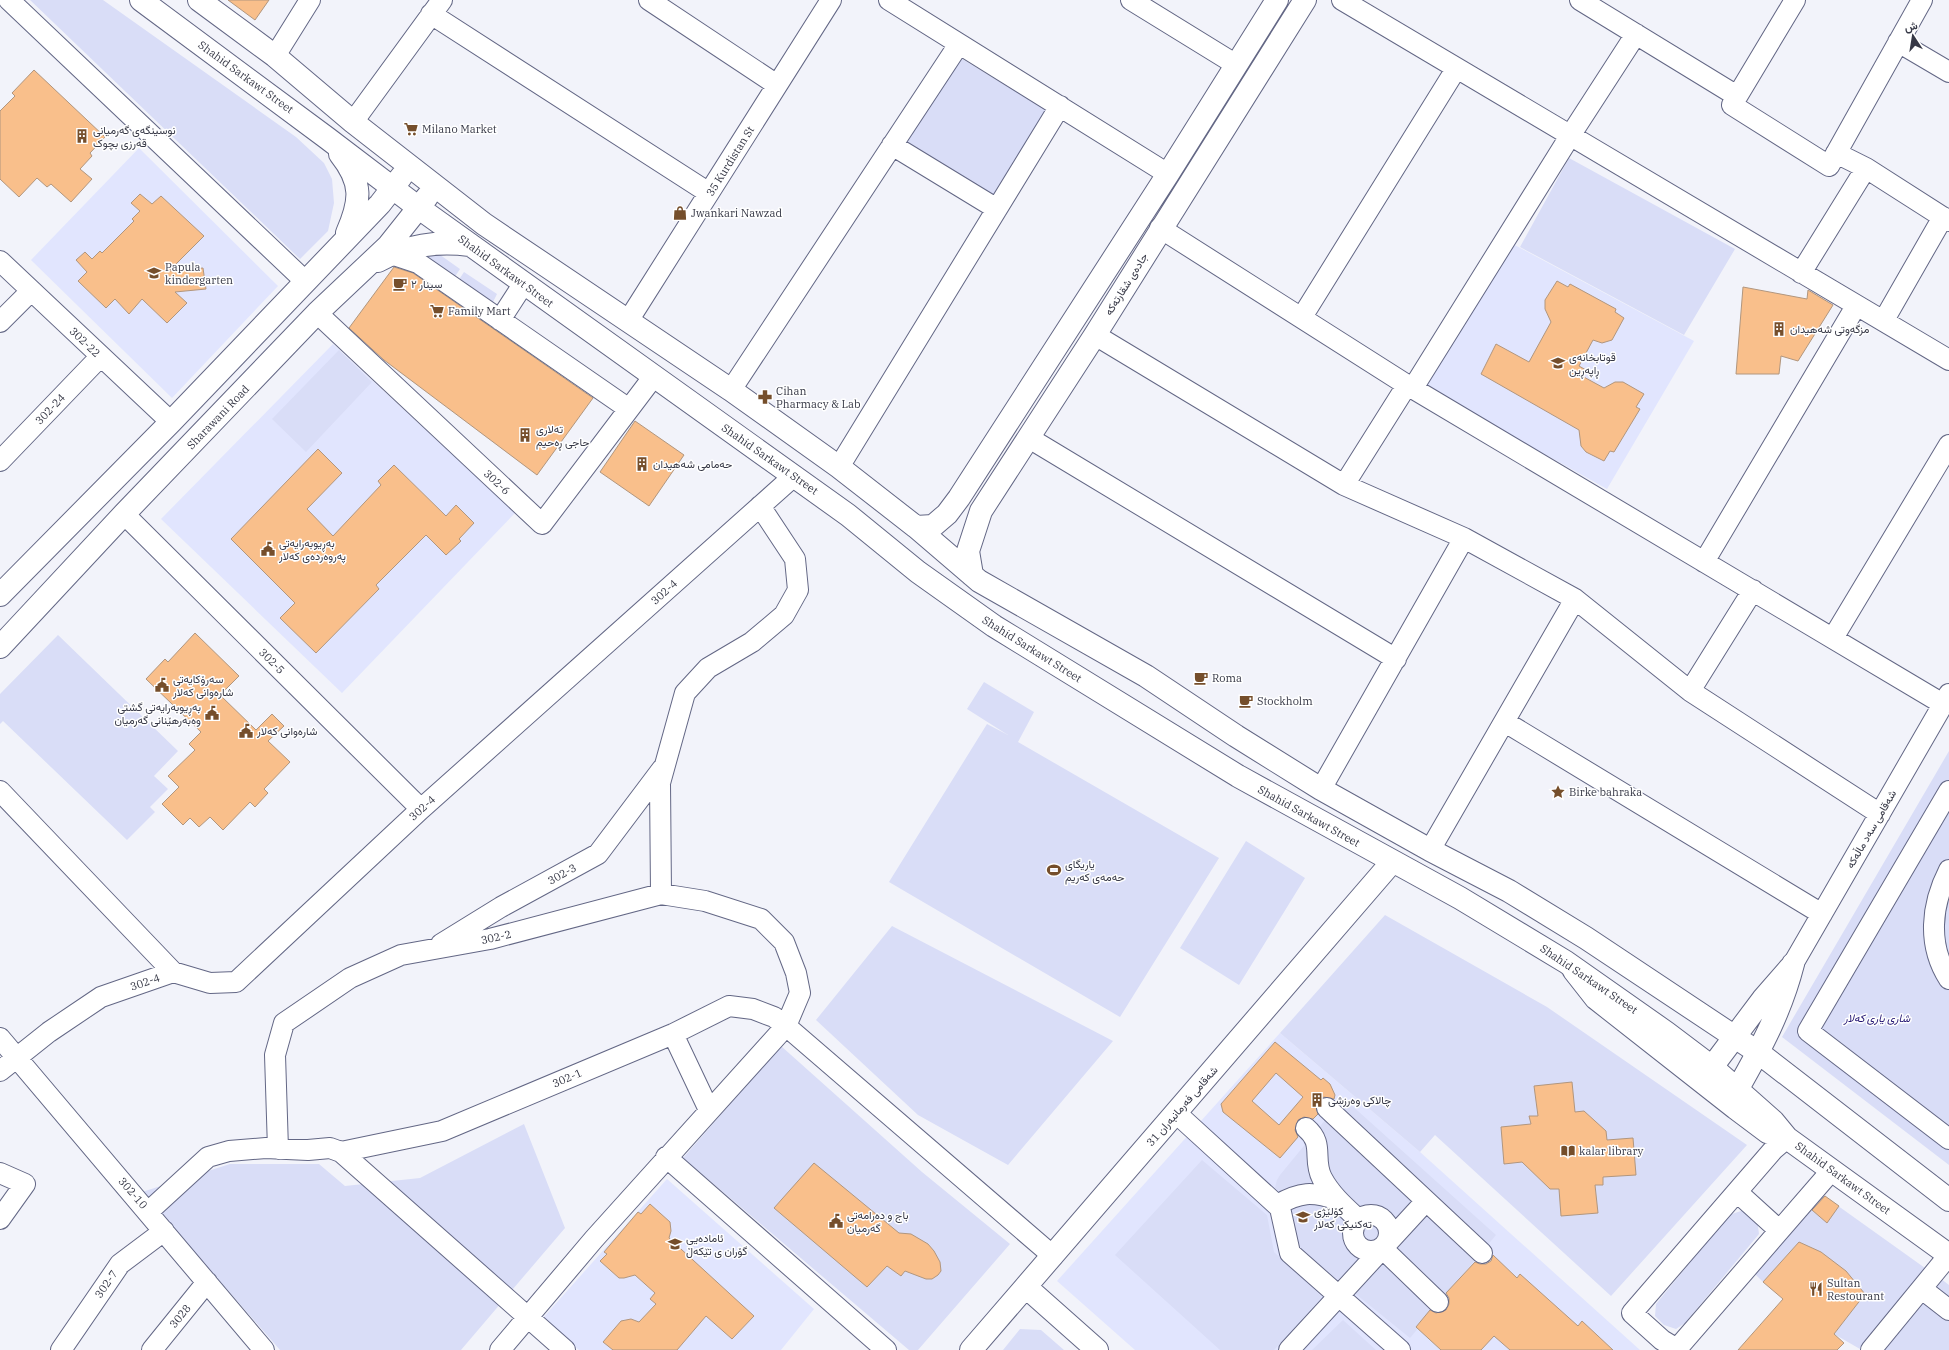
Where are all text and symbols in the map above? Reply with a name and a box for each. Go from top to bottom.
north arrow [1893,16,1933,56]
text: ش [1903,18,1919,34]
street label: Shahid Sarkawt Street [196,38,297,116]
supermarket icon: Milano Market [403,121,419,137]
place label: Milano Market [422,122,497,136]
place label: نوسینگەی گەرمیانی قەرزی بچوک [93,123,176,151]
street label: 35 Kurdistan St [703,123,757,199]
building icon: نوسینگەی گەرمیانی قەرزی بچوک [74,128,90,144]
shop icon: Jwankari Nawzad [672,205,688,221]
place label: Jwankari Nawzad [691,206,782,220]
street label: Shahid Sarkawt Street [456,232,557,310]
street label: جادەی شقارتەکە [1101,250,1151,318]
place label: Papula kindergarten [165,260,233,287]
school or university icon: Papula kindergarten [146,265,162,281]
cafe icon: سینار ٢ [392,276,408,292]
place label: سینار ٢ [411,277,443,291]
supermarket icon: Family Mart [429,303,445,319]
place label: Family Mart [448,304,511,318]
building icon: مزگەوتی شەهیدان [1771,321,1787,337]
place label: مزگەوتی شەهیدان [1790,322,1870,336]
street label: 302-22 [67,324,103,360]
place label: قوتابخانەی ڕاپەڕین [1569,350,1616,379]
school or university icon: قوتابخانەی ڕاپەڕین [1550,355,1566,371]
street label: Sharawani Road [184,382,252,452]
place label: Cihan Pharmacy & Lab [776,384,861,411]
pharmacy icon: Cihan Pharmacy & Lab [757,389,773,405]
street label: 302-24 [32,390,68,427]
street label: Shahid Sarkawt Street [719,420,821,498]
place label: تەلاری حاجی ڕەحیم [536,422,590,451]
building icon: تەلاری حاجی ڕەحیم [517,427,533,443]
building icon: حەمامی شەهیدان [634,456,650,472]
place label: حەمامی شەهیدان [653,457,732,471]
street label: 302-6 [481,466,513,498]
place label: بەڕیوبەرایەتی پەروەردەی کەلار [278,536,346,564]
public building icon: بەڕیوبەرایەتی پەروەردەی کەلار [260,541,276,557]
street label: 302-4 [648,576,680,607]
street label: Shahid Sarkawt Street [980,613,1084,685]
street label: 302-5 [256,645,288,677]
cafe icon: Roma [1193,670,1209,686]
place label: Roma [1212,671,1242,685]
place label: سەرۆکایەتی شارەوانی کەلار [172,672,234,699]
public building icon: سەرۆکایەتی شارەوانی کەلار [154,677,170,693]
cafe icon: Stockholm [1238,693,1254,709]
place label: Stockholm [1257,694,1313,708]
place label: بەڕیوبەرایەتی گشتی وەبەرهێنانی گەرمیان [114,700,201,727]
public building icon: بەڕیوبەرایەتی گشتی وەبەرهێنانی گەرمیان [204,705,220,721]
public building icon: شارەوانی کەلار [238,723,254,739]
place label: شارەوانی کەلار [256,724,318,738]
street label: Shahid Sarkawt Street [1256,782,1363,850]
place icon: Birke bahraka [1550,784,1566,800]
place label: Birke bahraka [1569,785,1642,799]
street label: شەقامی سەد ماڵەکە [1843,787,1899,871]
street label: 302-4 [406,792,438,823]
place label: یاریگای ‌حەمەی کەریم [1065,857,1125,885]
street label: 302-3 [545,860,579,888]
sports icon: یاریگای ‌حەمەی کەریم [1046,862,1062,878]
street label: 302-2 [479,927,513,947]
street label: Shahid Sarkawt Street [1538,941,1640,1017]
street label: 302-4 [128,970,162,994]
park label: شاری یاری کەلار [1843,1011,1910,1025]
street label: شەقامی فەرمانبەران 31 [1143,1063,1221,1149]
street label: 302-1 [550,1066,584,1090]
building icon: چالاکی وەرزشی [1309,1092,1325,1108]
place label: چالاکی وەرزشی [1328,1093,1391,1108]
street label: Shahid Sarkawt Street [1793,1139,1894,1217]
library icon: kalar library [1560,1143,1576,1159]
place label: kalar library [1579,1144,1644,1158]
street label: 302-10 [115,1174,151,1212]
place label: کۆلێژی تەکنیکی کەلار [1313,1204,1372,1231]
place label: باج و دەرامەتی گەرمیان [847,1208,909,1235]
school or university icon: کۆلێژی تەکنیکی کەلار [1295,1209,1311,1225]
public building icon: باج و دەرامەتی گەرمیان [828,1213,844,1229]
place label: ئامادەیی گۆران ی تێکەڵ [686,1231,747,1258]
school or university icon: ئامادەیی گۆران ی تێکەڵ [667,1236,683,1252]
street label: 302-7 [91,1267,121,1301]
place label: Sultan Restourant [1827,1276,1884,1303]
restaurant icon: Sultan Restourant [1808,1281,1824,1297]
street label: 3028 [166,1301,194,1331]

